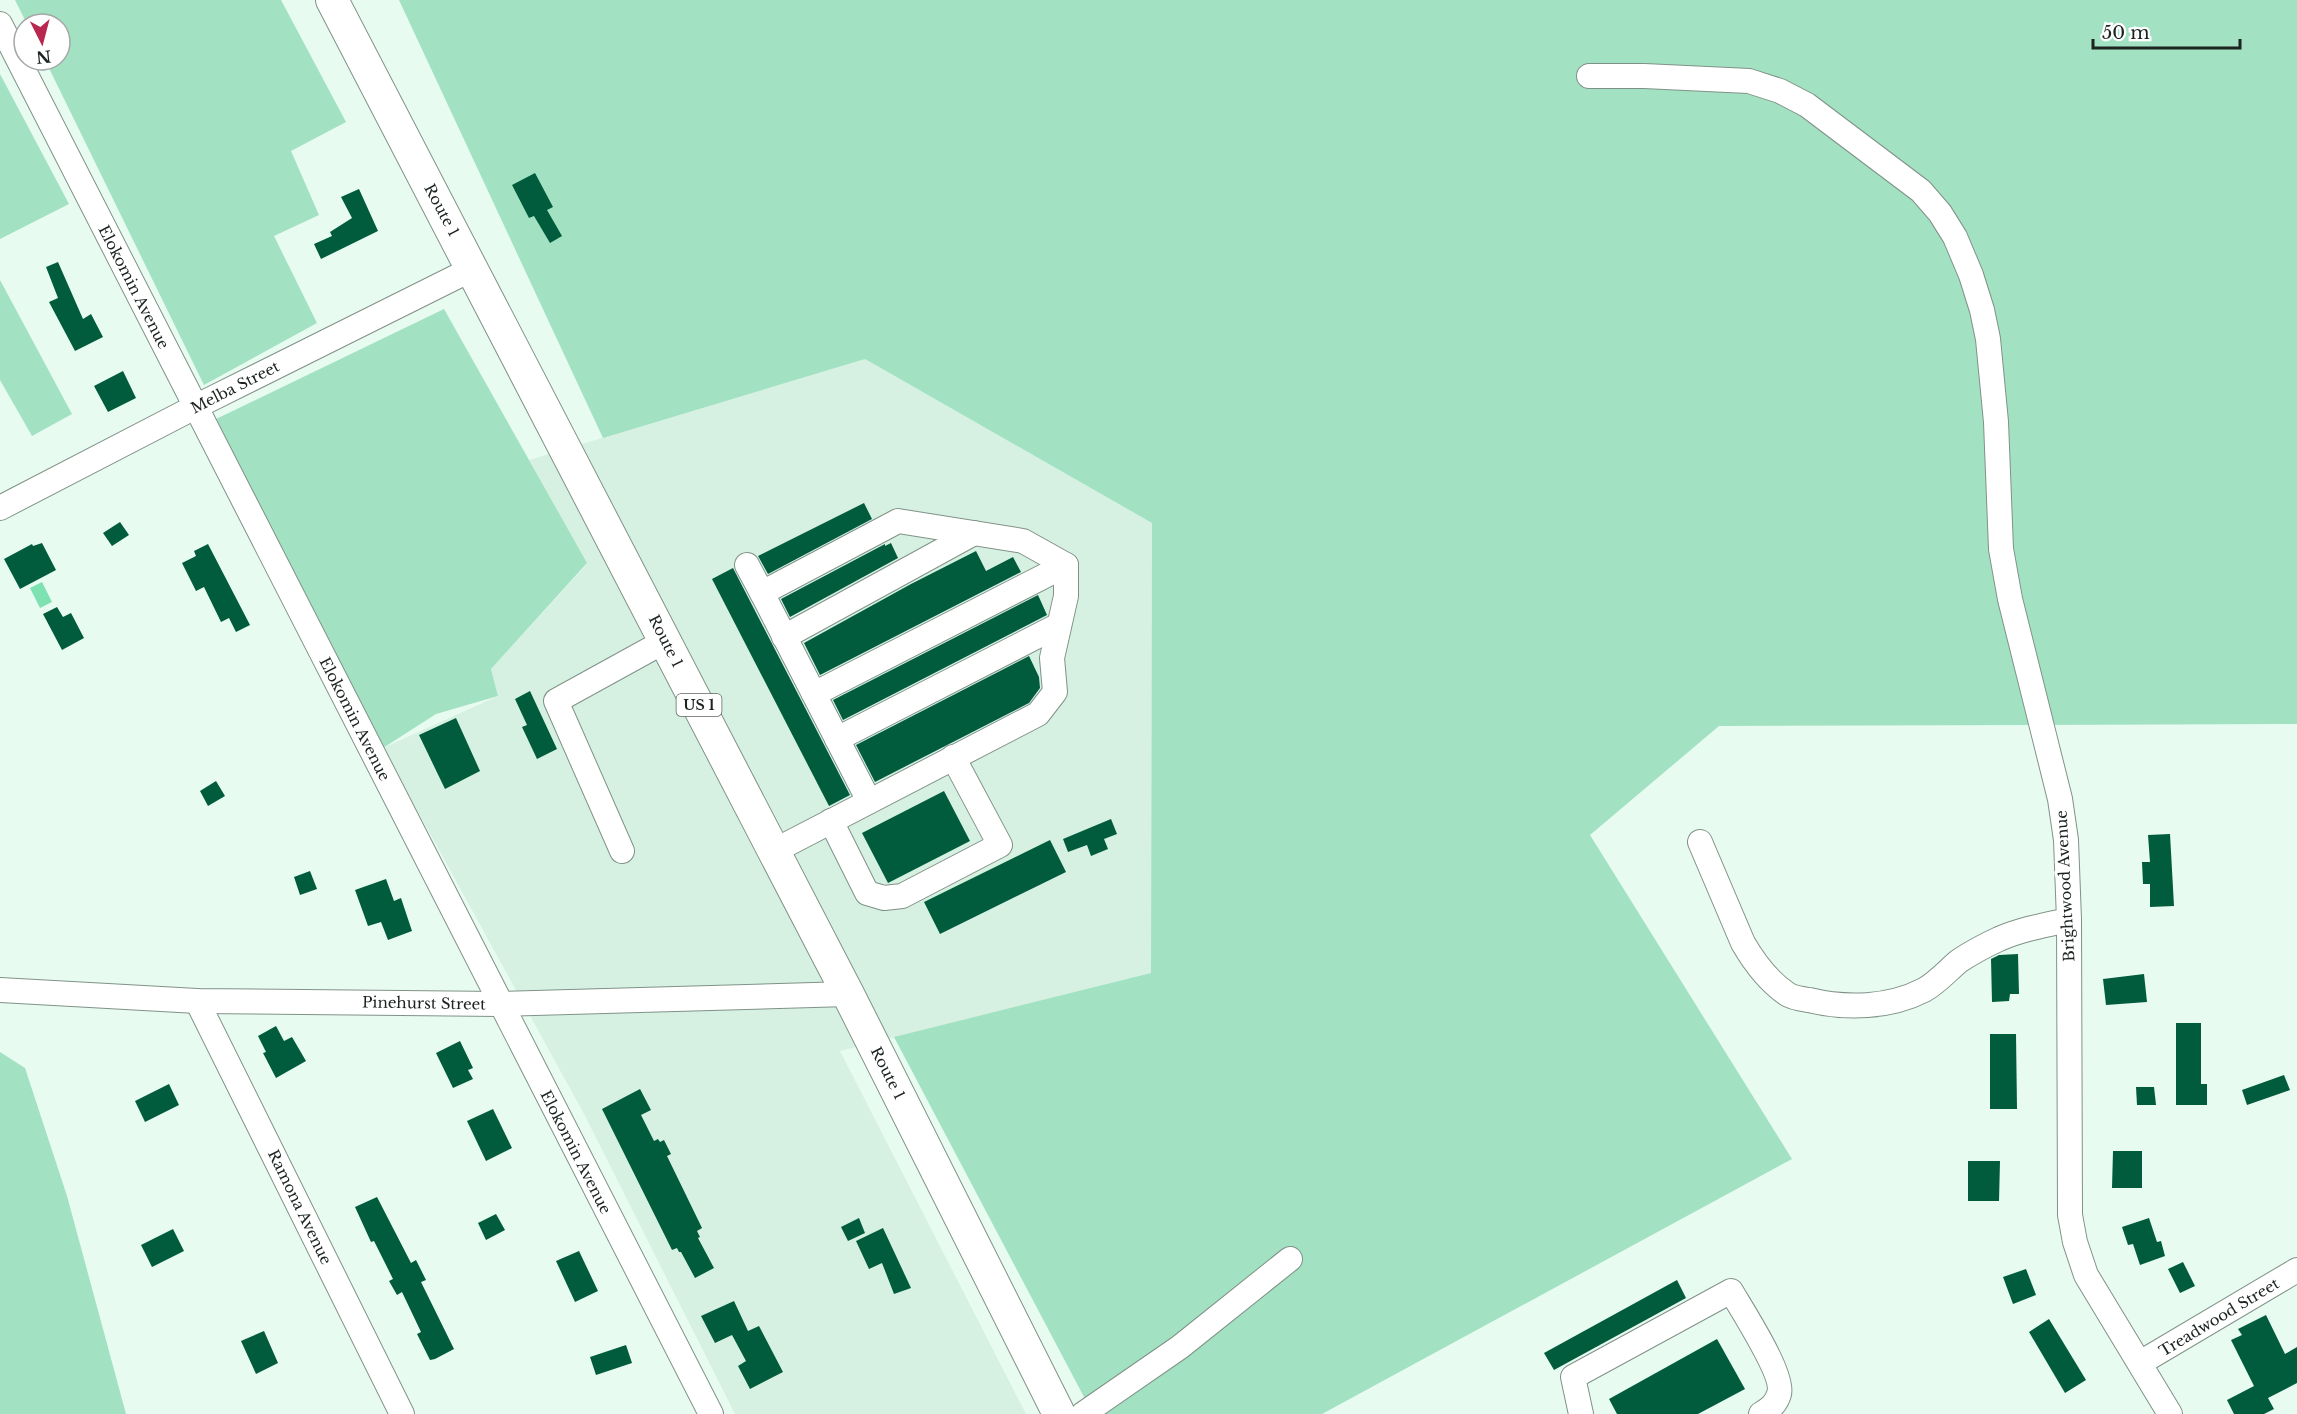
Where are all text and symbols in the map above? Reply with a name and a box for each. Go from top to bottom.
north arrow [12,12,72,72]
scale bar [2093,12,2240,50]
text: 50 m [2102,22,2150,44]
text: N [35,46,52,68]
street label: Route 1 [420,180,464,240]
street label: Elokomin Avenue [95,222,173,352]
street label: Melba Street [188,356,283,417]
street label: Route 1 [645,611,687,671]
street label: Elokomin Avenue [316,654,394,784]
road number: US 1 [676,694,722,716]
street label: Brightwood Avenue [2052,810,2078,962]
street label: Pinehurst Street [362,992,486,1014]
street label: Route 1 [867,1043,909,1103]
street label: Elokomin Avenue [537,1087,615,1217]
street label: Ramona Avenue [264,1147,336,1267]
street label: Treadwood Street [2156,1274,2283,1360]

